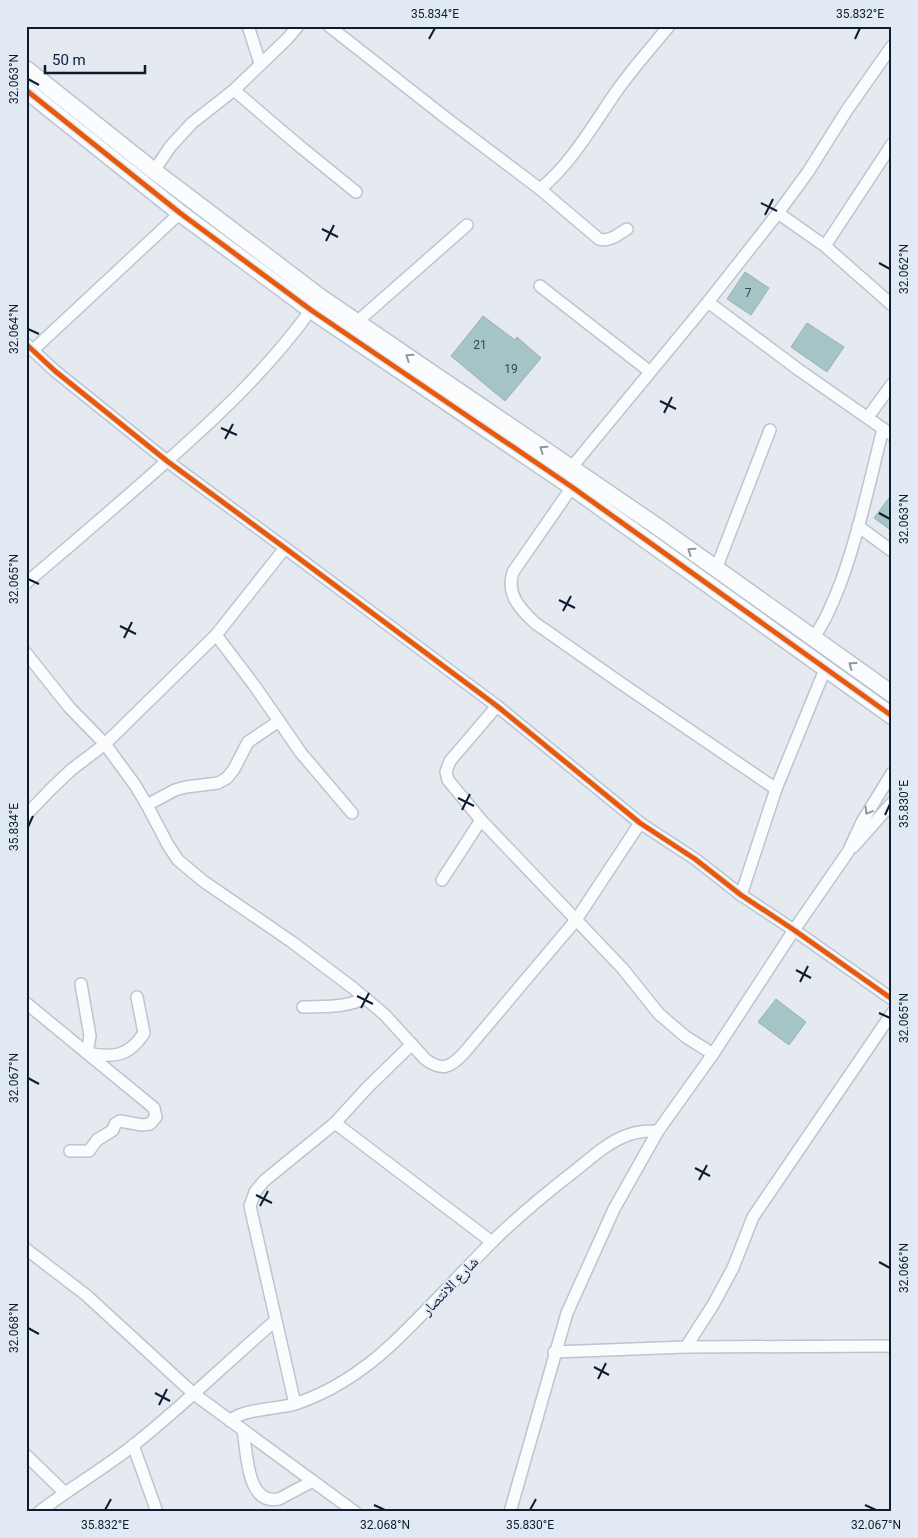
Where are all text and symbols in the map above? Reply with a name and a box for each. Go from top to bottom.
text: 35.834°E [411,7,459,21]
text: 35.832°E [836,7,884,21]
scale bar [45,42,145,74]
text: 50 m [52,51,86,69]
text: 32.063°N [7,54,21,104]
text: 32.062°N [897,244,911,294]
house number: 7 [745,286,752,300]
text: 32.064°N [7,304,21,354]
house number: 21 [473,338,487,352]
one-way arrow [405,354,415,363]
house number: 19 [504,362,518,376]
one-way arrow [539,446,549,455]
text: 32.063°N [897,494,911,544]
one-way arrow [687,548,697,557]
text: 32.065°N [7,554,21,604]
one-way arrow [848,662,858,671]
text: 35.830°E [897,780,911,828]
text: 35.834°E [7,803,21,851]
one-way arrow [865,806,875,815]
text: 32.065°N [897,993,911,1043]
text: 32.067°N [7,1053,21,1103]
text: 32.066°N [897,1243,911,1293]
street label: شارع الانتصار [417,1253,483,1320]
text: 32.068°N [7,1303,21,1353]
text: 35.832°E [81,1518,129,1532]
text: 32.068°N [360,1518,410,1532]
text: 35.830°E [506,1518,554,1532]
text: 32.067°N [851,1518,901,1532]

